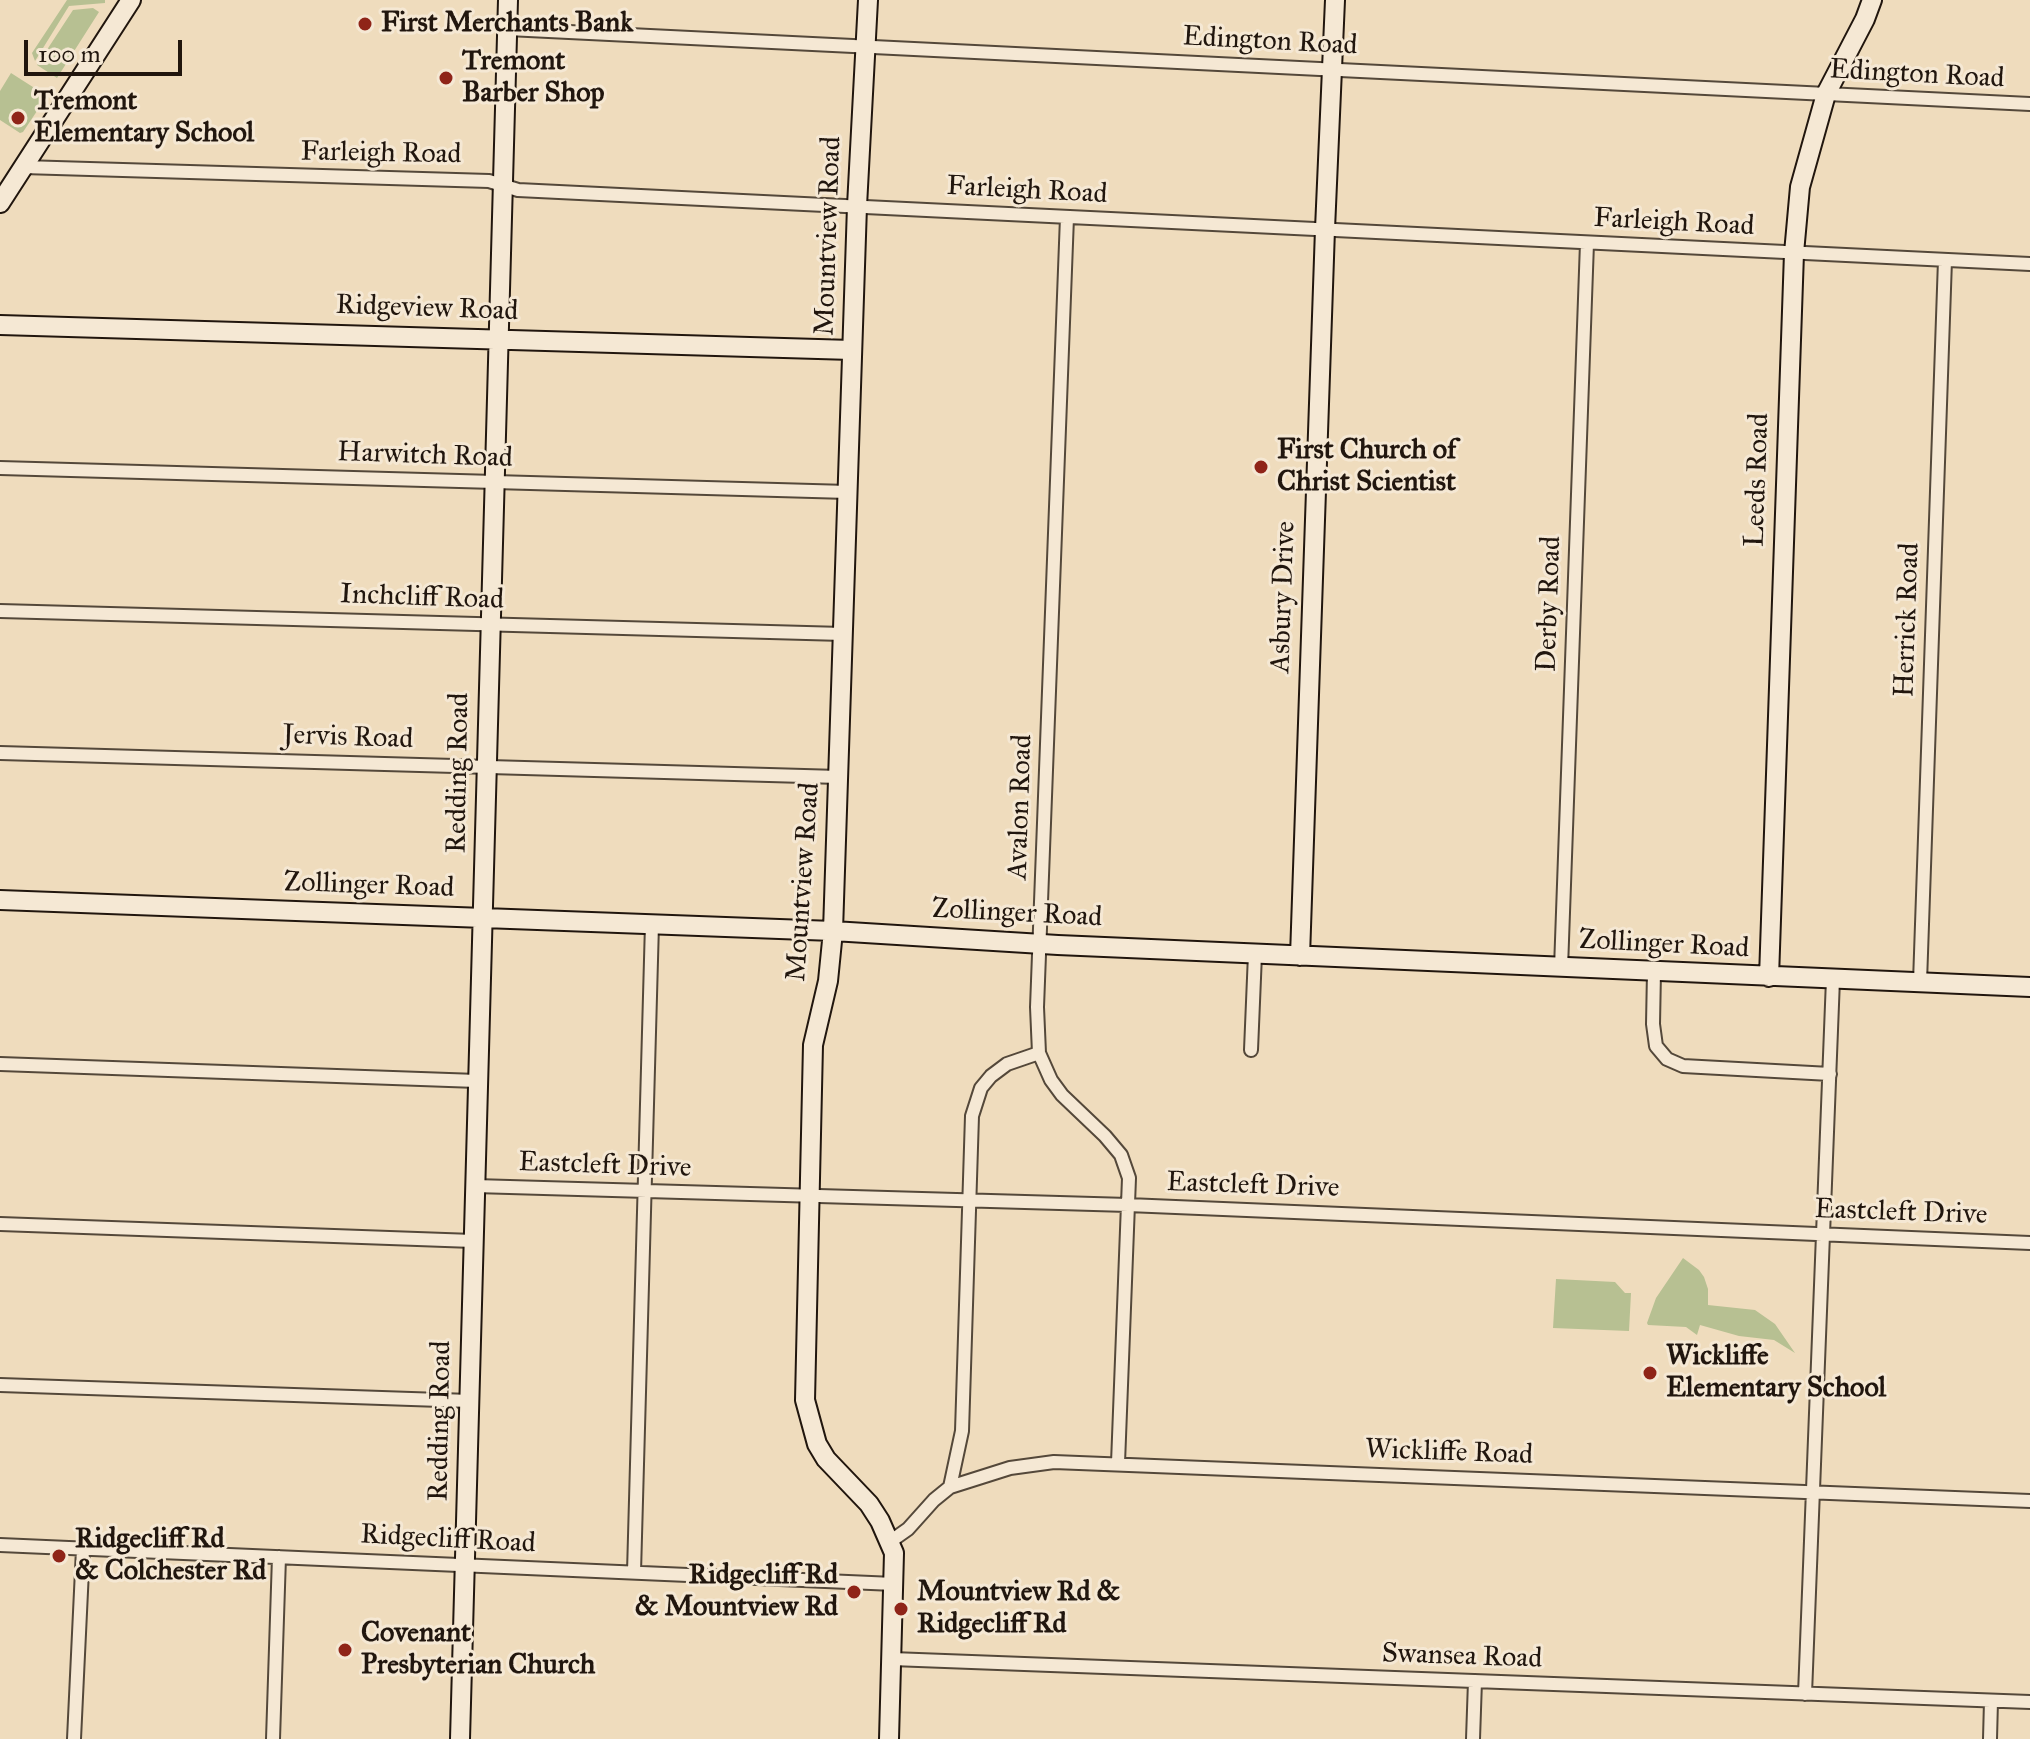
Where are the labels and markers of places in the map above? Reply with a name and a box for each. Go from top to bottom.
place label: First Merchants Bank [381,7,633,41]
marker: First Merchants Bank [356,15,374,33]
place label: Tremont Barber Shop [462,45,605,111]
marker: Tremont Barber Shop [437,69,455,87]
place label: Tremont Elementary School [34,85,254,151]
marker: Tremont Elementary School [9,109,27,127]
place label: First Church of Christ Scientist [1277,434,1457,500]
marker: First Church of Christ Scientist [1252,458,1270,476]
place label: Wickliffe Elementary School [1666,1340,1886,1406]
marker: Wickliffe Elementary School [1641,1364,1659,1382]
place label: Ridgecliff Rd & Colchester Rd [75,1523,266,1589]
marker: Ridgecliff Rd & Colchester Rd [50,1547,68,1565]
place label: Ridgecliff Rd & Mountview Rd [635,1559,838,1625]
place label: Mountview Rd & Ridgecliff Rd [917,1576,1120,1642]
marker: Ridgecliff Rd & Mountview Rd [845,1583,863,1601]
marker: Mountview Rd & Ridgecliff Rd [892,1600,910,1618]
place label: Covenant Presbyterian Church [361,1617,595,1683]
marker: Covenant Presbyterian Church [336,1641,354,1659]

